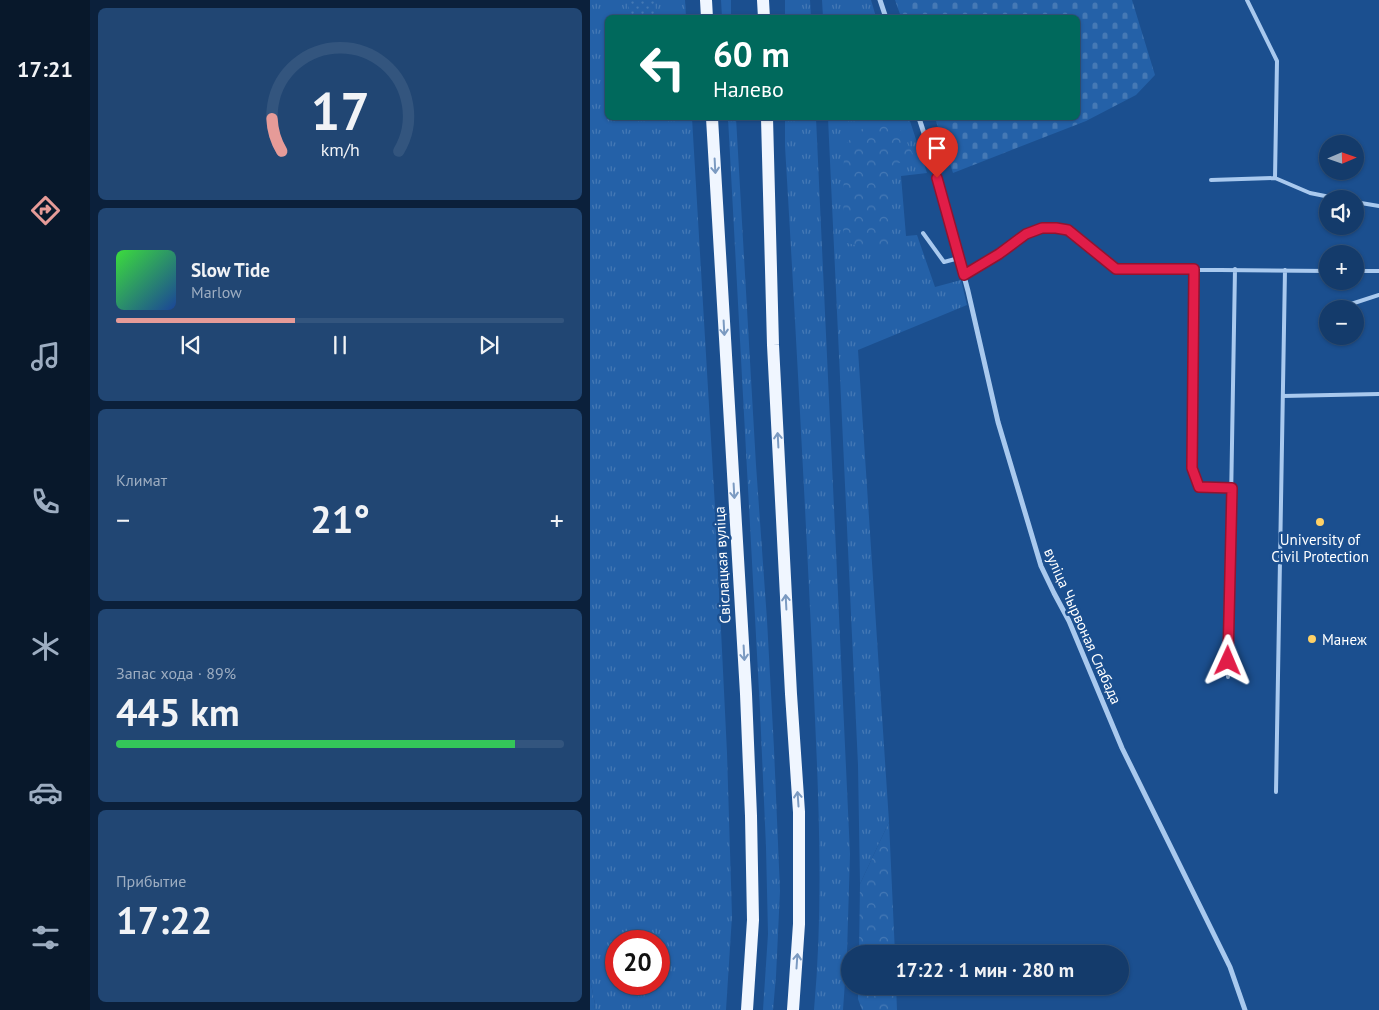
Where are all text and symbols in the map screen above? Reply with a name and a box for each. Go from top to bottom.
text: 60 m [713,31,790,77]
icon: left [630,35,695,100]
text: 17:21 [17,55,73,83]
text: Налево [713,75,784,103]
text: 17 [311,77,369,144]
pin [916,127,958,178]
icon: arrive [923,134,951,162]
north arrow [1319,135,1364,180]
map controls [1319,135,1364,345]
text: km/h [320,138,360,161]
one-way arrow [711,158,720,174]
button: sound [1319,190,1364,235]
icon: directions [28,193,63,228]
button: + [1319,245,1364,290]
text: Slow Tide [191,258,270,282]
text: Marlow [191,282,242,302]
button: − [1319,300,1364,345]
one-way arrow [720,320,729,336]
icon: previous [177,331,205,359]
icon: pause [326,331,354,359]
icon: next [475,331,503,359]
icon: music [28,339,63,374]
one-way arrow [774,432,783,448]
text: Климат [116,470,167,490]
one-way arrow [730,482,739,498]
icon: phone [28,484,63,519]
text: 21° [310,494,370,543]
text: − [116,501,130,538]
text: + [550,501,564,538]
street label: Свіслацкая вуліца [709,506,735,624]
marker: University of Civil Protection [1314,516,1326,528]
place label: University of Civil Protection [1271,530,1369,566]
street label: вуліца Чырвоная Слабада [1040,545,1126,707]
one-way arrow [782,594,791,610]
icon: climate [28,629,63,664]
place label: Манеж [1322,630,1367,649]
marker: Манеж [1306,633,1318,645]
position arrow [1201,634,1253,686]
one-way arrow [739,645,748,661]
text: Запас хода · 89% [116,663,236,683]
text: 445 km [116,687,240,736]
icon: car [28,775,63,810]
one-way arrow [793,791,802,807]
text: Прибытие [116,871,186,891]
text: 17:22 [116,895,212,944]
icon: filters [28,920,63,955]
speed limit sign: 20 [605,930,670,995]
one-way arrow [792,954,801,970]
text: 17:22 · 1 мин · 280 m [896,958,1074,982]

